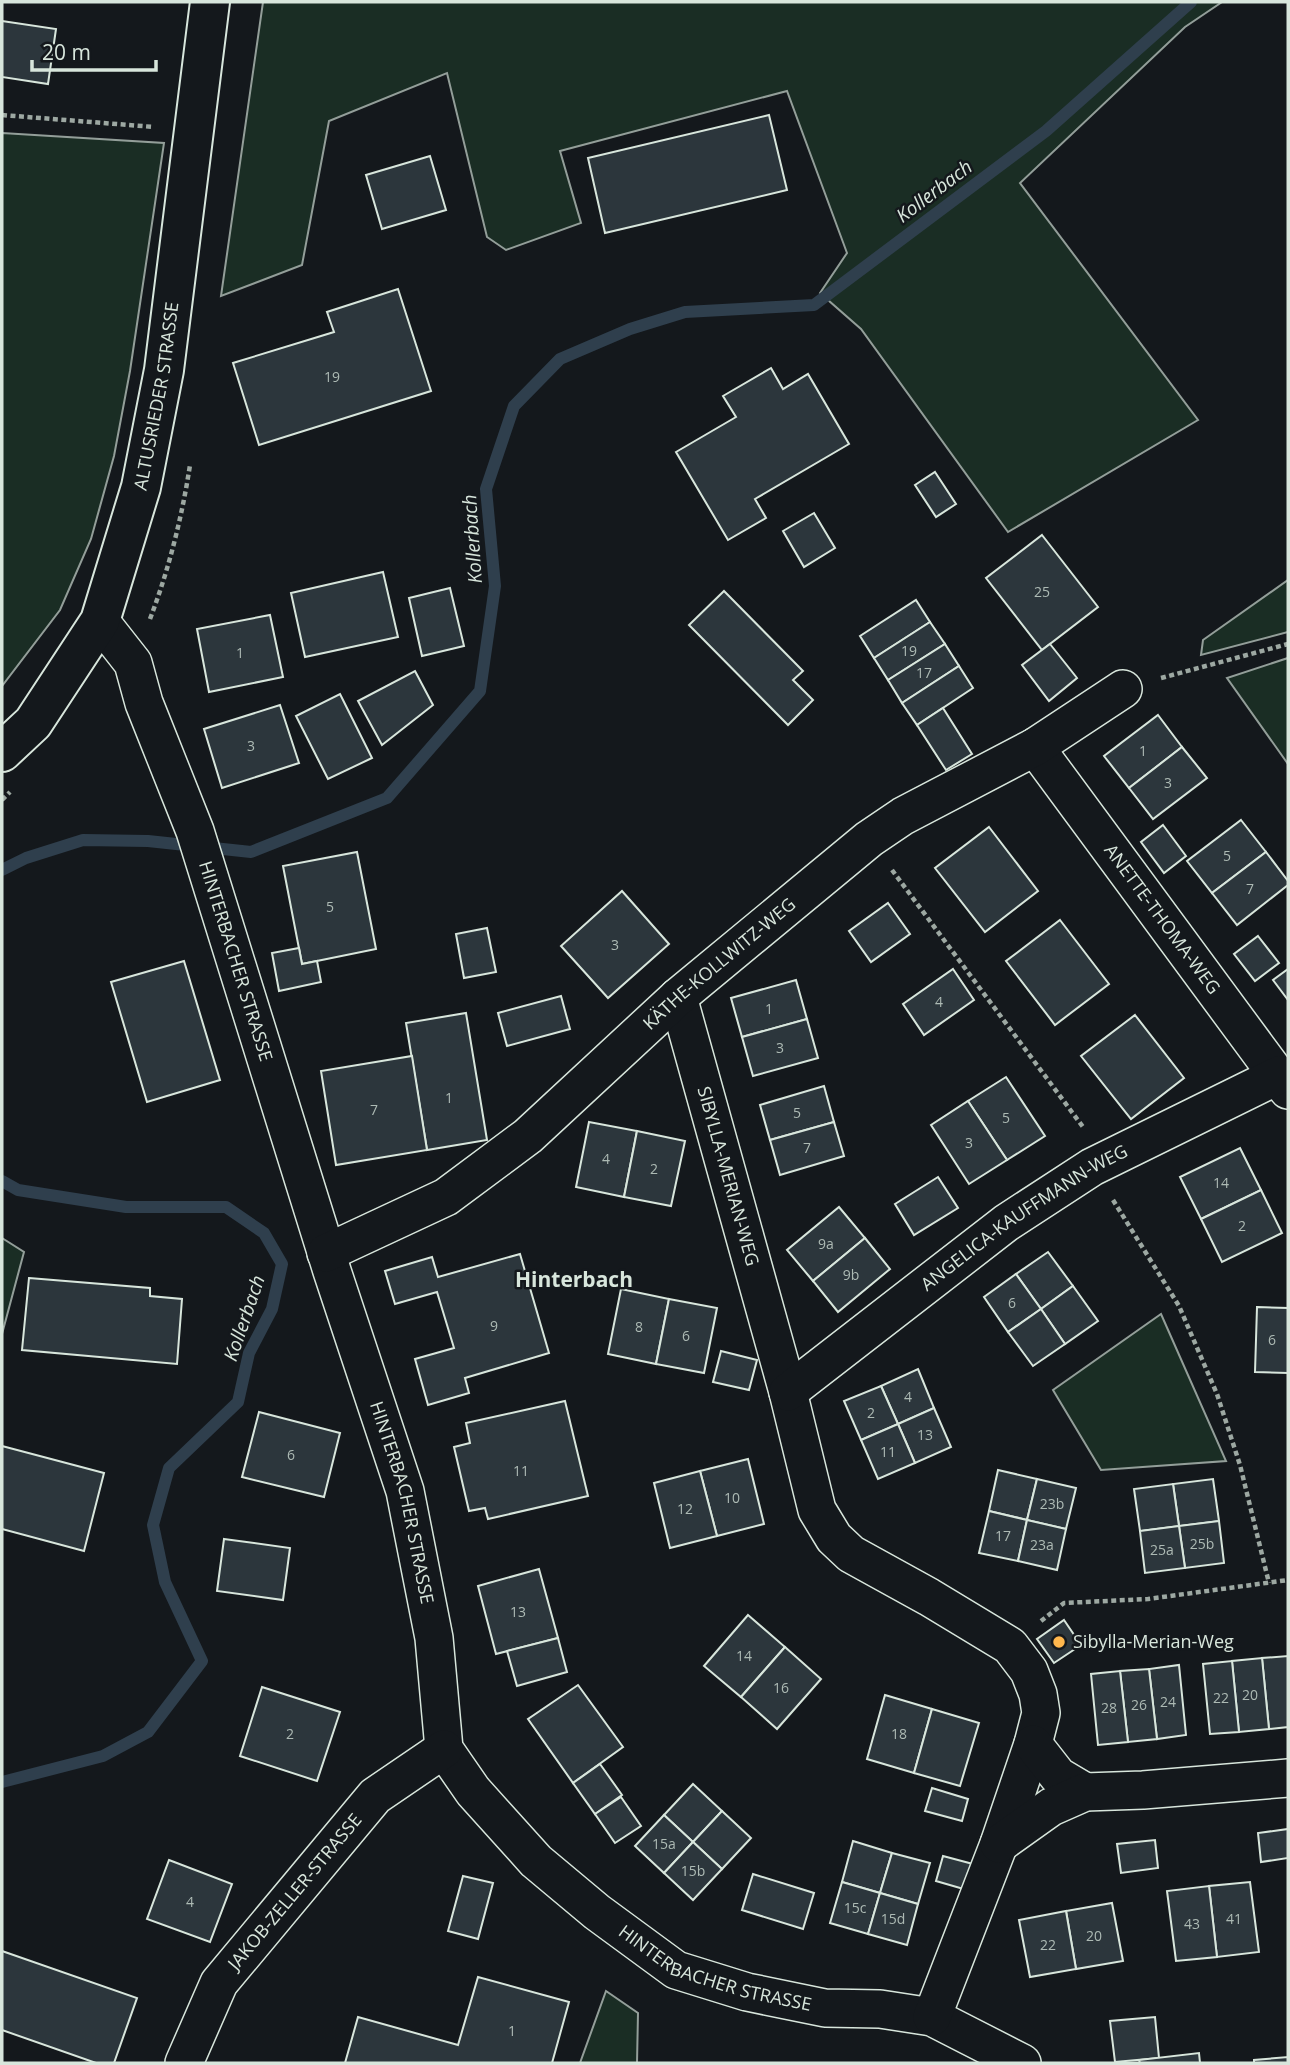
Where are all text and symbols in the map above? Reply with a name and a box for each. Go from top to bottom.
scale bar [32,28,156,72]
text: 20 m [42,38,91,66]
water label: Kollerbach [891,154,977,228]
street label: ALTUSRIEDER STRASSE [128,300,183,492]
house number: 19 [324,367,340,386]
water label: Kollerbach [456,494,488,584]
house number: 25 [1034,582,1050,601]
house number: 19 [901,641,917,660]
house number: 1 [236,643,244,662]
house number: 17 [916,663,932,682]
house number: 3 [247,736,255,755]
house number: 1 [1139,741,1147,760]
house number: 3 [1164,773,1172,792]
street label: ANETTE-THOMA-WEG [1099,839,1226,999]
house number: 5 [1223,846,1231,865]
street label: HINTERBACHER STRASSE [194,858,279,1064]
house number: 7 [1246,879,1254,898]
street label: KÄTHE-KOLLWITZ-WEG [637,892,800,1035]
house number: 5 [326,897,334,916]
house number: 3 [611,935,619,954]
house number: 4 [935,992,943,1011]
house number: 1 [765,999,773,1018]
house number: 3 [776,1038,784,1057]
street label: SIBYLLA-MERIAN-WEG [692,1083,765,1268]
house number: 1 [445,1088,453,1107]
house number: 7 [370,1100,378,1119]
house number: 5 [793,1103,801,1122]
house number: 5 [1002,1108,1010,1127]
house number: 3 [965,1133,973,1152]
house number: 7 [803,1138,811,1157]
street label: ANGELICA-KAUFFMANN-WEG [915,1138,1131,1296]
house number: 4 [602,1149,610,1168]
house number: 2 [650,1159,658,1178]
house number: 14 [1213,1173,1229,1192]
house number: 2 [1238,1216,1246,1235]
house number: 9a [818,1234,834,1253]
district label: Hinterbach [515,1265,633,1293]
house number: 9b [843,1265,859,1284]
water label: Kollerbach [217,1272,271,1364]
house number: 6 [1008,1293,1016,1312]
house number: 9 [490,1316,498,1335]
house number: 8 [635,1317,643,1336]
house number: 6 [682,1326,690,1345]
house number: 6 [1268,1330,1276,1349]
house number: 4 [904,1387,912,1406]
street label: HINTERBACHER STRASSE [365,1398,440,1606]
house number: 2 [867,1403,875,1422]
house number: 13 [917,1425,933,1444]
house number: 11 [880,1442,896,1461]
house number: 6 [287,1445,295,1464]
house number: 11 [513,1461,529,1480]
house number: 10 [724,1488,740,1507]
house number: 23b [1040,1494,1064,1513]
house number: 12 [677,1499,693,1518]
house number: 17 [995,1526,1011,1545]
house number: 25b [1190,1534,1214,1553]
house number: 23a [1030,1535,1054,1554]
house number: 25a [1150,1540,1174,1559]
house number: 13 [510,1602,526,1621]
place label: Sibylla-Merian-Weg [1073,1629,1234,1653]
marker: Sibylla-Merian-Weg [1051,1634,1067,1650]
house number: 14 [736,1646,752,1665]
house number: 16 [773,1678,789,1697]
house number: 20 [1242,1685,1258,1704]
house number: 22 [1213,1688,1229,1707]
house number: 24 [1160,1692,1176,1711]
house number: 26 [1131,1695,1147,1714]
house number: 28 [1101,1698,1117,1717]
house number: 2 [286,1724,294,1743]
house number: 18 [891,1724,907,1743]
street label: JAKOB-ZELLER-STRASSE [221,1808,367,1976]
house number: 15a [652,1834,676,1853]
house number: 15b [681,1861,705,1880]
house number: 4 [186,1892,194,1911]
house number: 15c [844,1898,867,1917]
house number: 15d [881,1909,905,1928]
house number: 41 [1226,1909,1242,1928]
house number: 43 [1184,1914,1200,1933]
street label: HINTERBACHER STRASSE [614,1919,814,2016]
house number: 20 [1086,1926,1102,1945]
house number: 22 [1040,1935,1056,1954]
house number: 1 [508,2021,516,2040]

